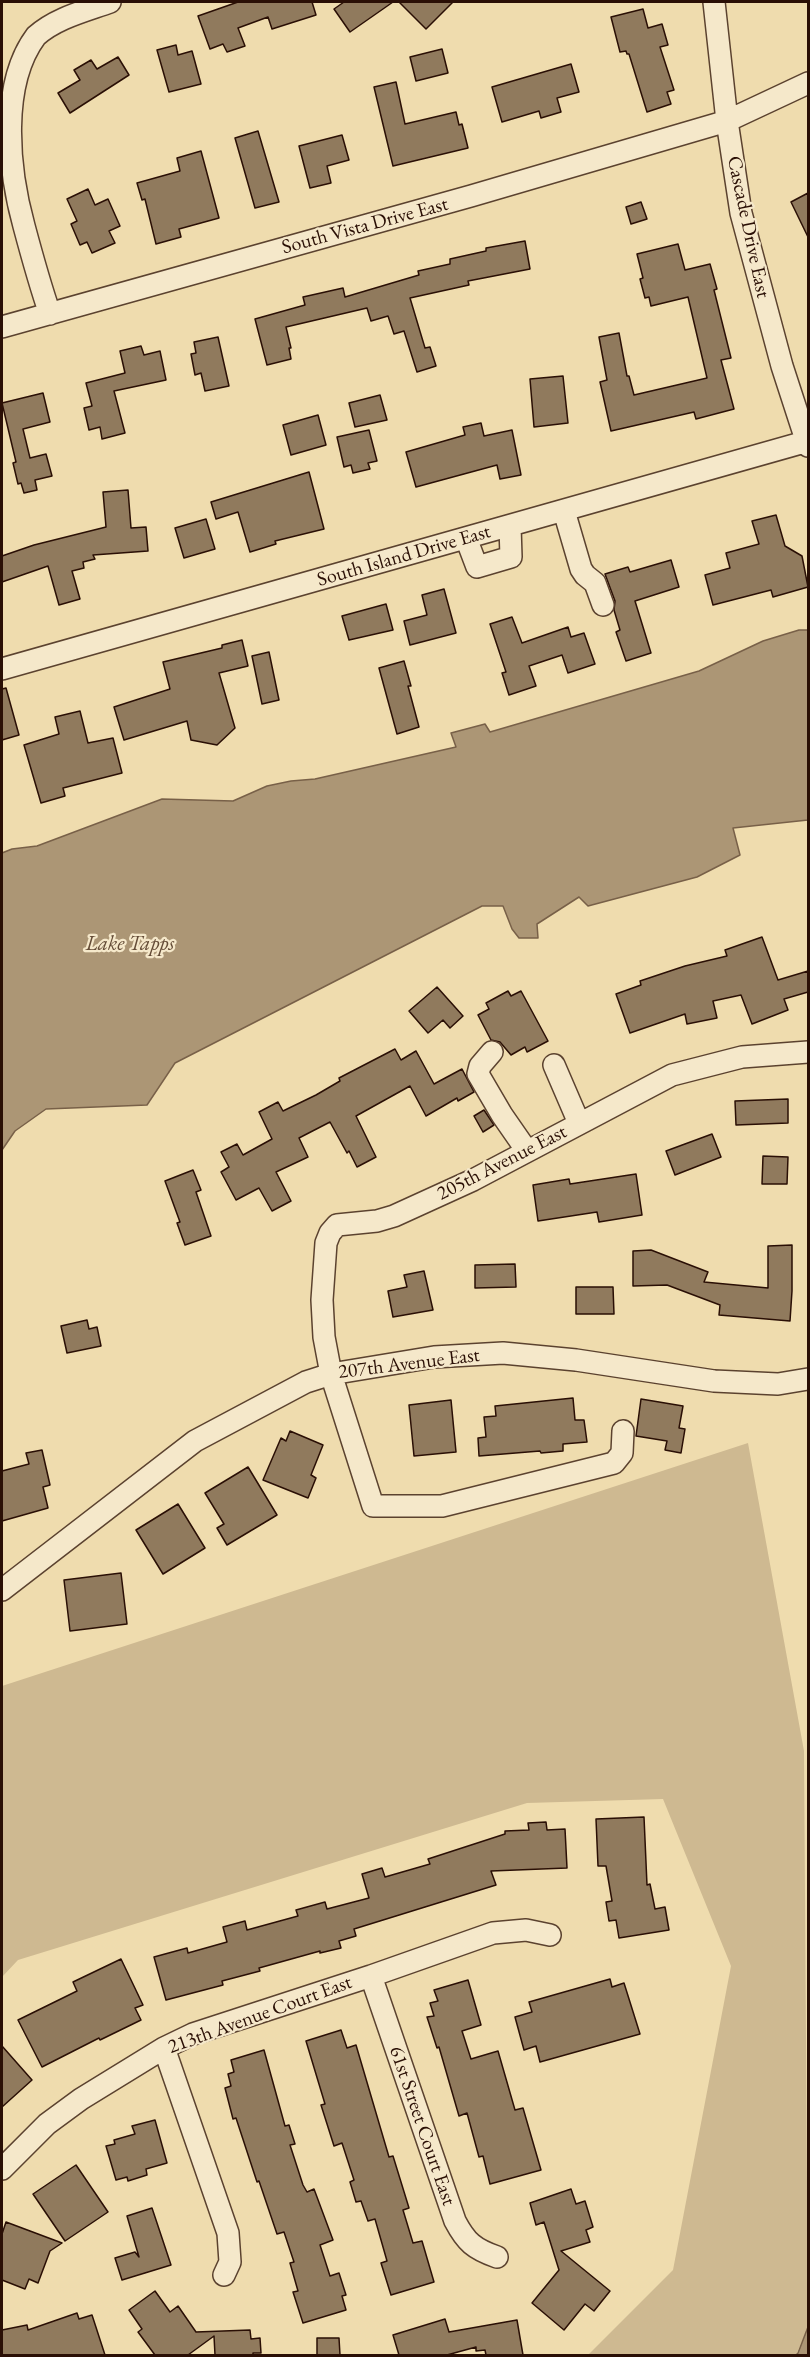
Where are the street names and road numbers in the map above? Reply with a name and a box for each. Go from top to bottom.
street label: Cascade Drive East [721,154,775,300]
street label: South Vista Drive East [279,192,451,260]
street label: South Island Drive East [315,520,493,592]
street label: 205th Avenue East [433,1120,571,1206]
street label: 207th Avenue East [337,1343,481,1385]
street label: 213th Avenue Court East [165,1971,355,2059]
street label: 61st Street Court East [383,2043,461,2209]

